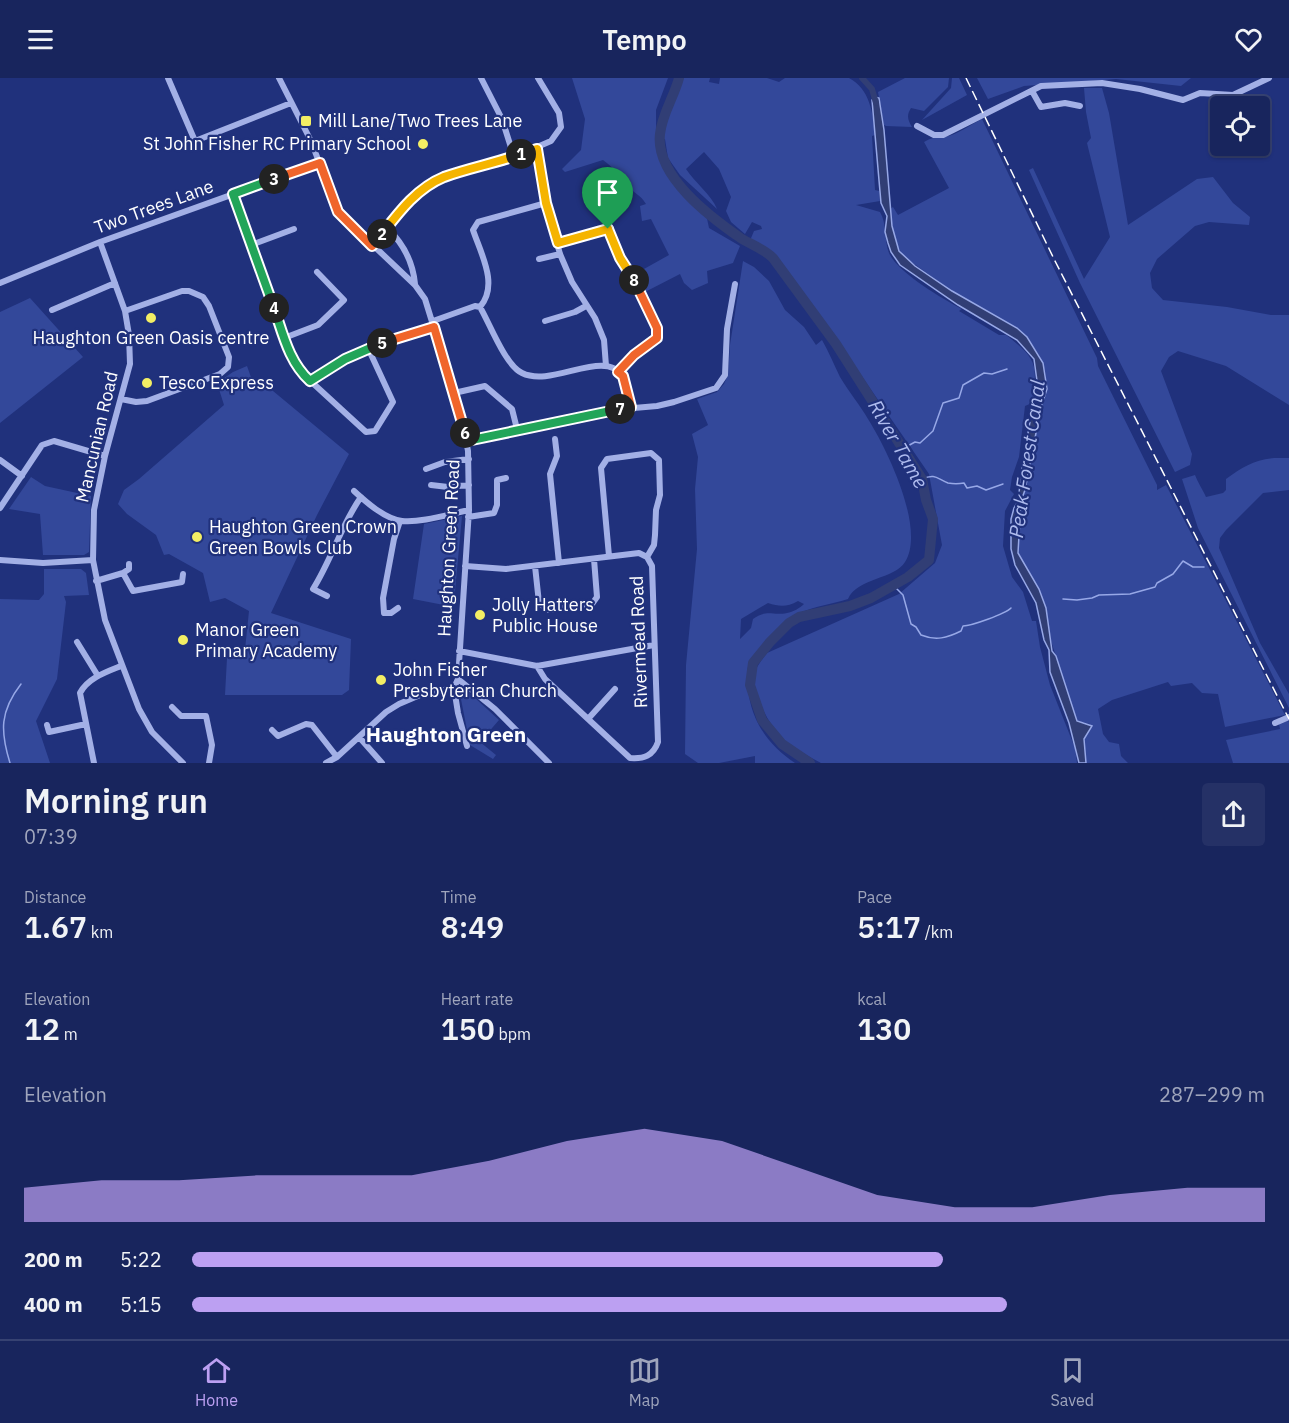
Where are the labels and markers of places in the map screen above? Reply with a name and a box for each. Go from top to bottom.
place label: Mill Lane/Two Trees Lane [318,109,522,132]
marker: Mill Lane/Two Trees Lane [299,114,313,128]
place label: St John Fisher RC Primary School [143,132,411,155]
marker: St John Fisher RC Primary School [416,137,430,151]
pin: 1 [506,139,536,169]
pin: 3 [259,164,289,194]
pin [582,167,633,229]
pin: 2 [367,219,397,249]
pin: 8 [619,265,649,295]
pin: 4 [259,293,289,323]
marker: Haughton Green Oasis centre [144,311,158,325]
place label: Haughton Green Oasis centre [33,326,269,349]
pin: 5 [367,328,397,358]
place label: Tesco Express [159,371,274,394]
marker: Tesco Express [140,376,154,390]
pin: 7 [605,394,635,424]
pin: 6 [450,418,480,448]
place label: Haughton Green Crown Green Bowls Club [209,515,397,559]
marker: Haughton Green Crown Green Bowls Club [190,530,204,544]
place label: Jolly Hatters Public House [492,593,598,637]
marker: Jolly Hatters Public House [473,608,487,622]
place label: Manor Green Primary Academy [195,618,337,662]
marker: Manor Green Primary Academy [176,633,190,647]
place label: John Fisher Presbyterian Church [393,658,557,702]
marker: John Fisher Presbyterian Church [374,673,388,687]

